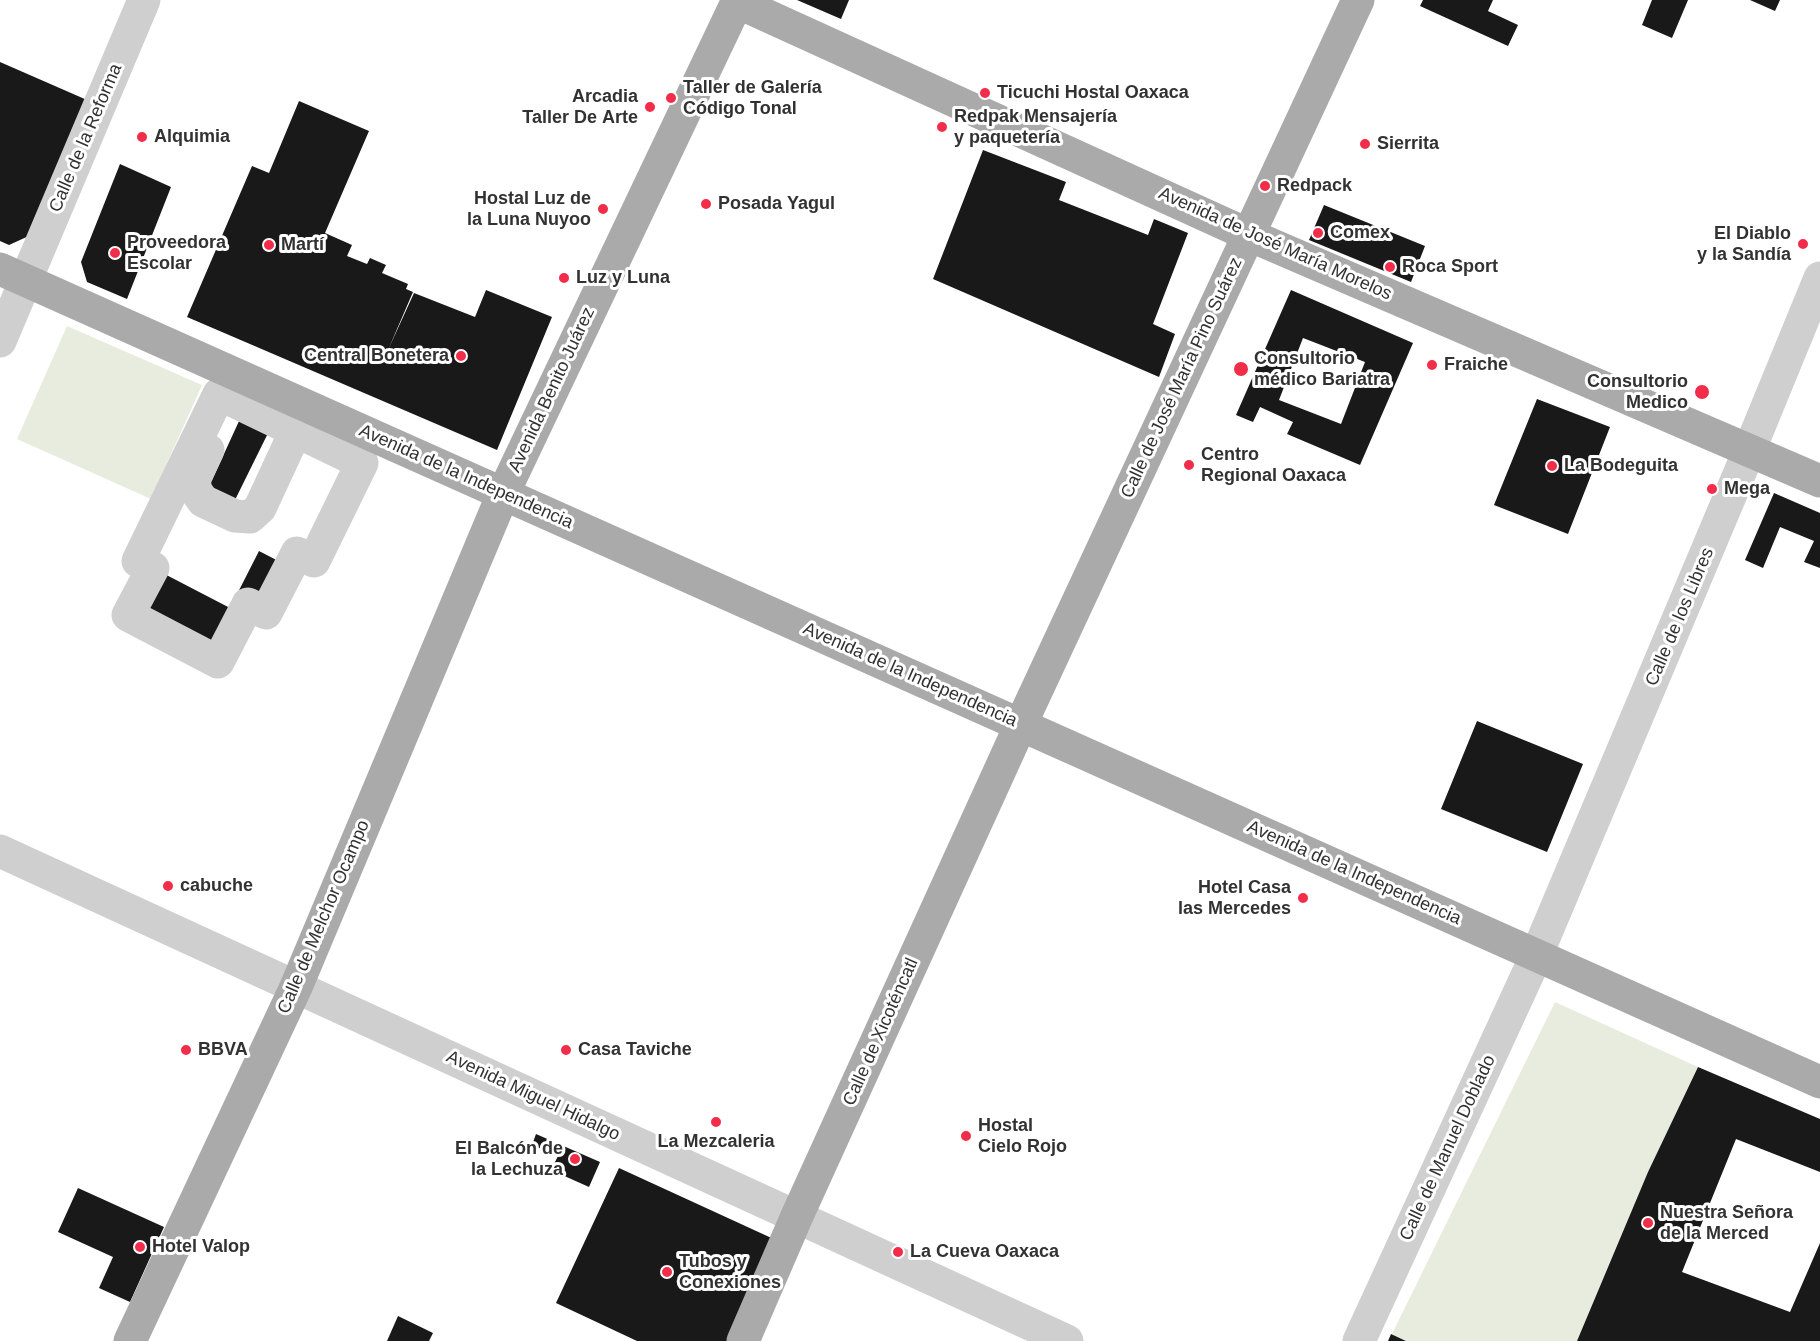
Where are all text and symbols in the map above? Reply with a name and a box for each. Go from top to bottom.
street label: Calle de la Reforma [45,61,127,215]
place label: Taller de Galería Código Tonal [683,77,822,119]
place label: Ticuchi Hostal Oaxaca [997,82,1189,104]
place label: Arcadia Taller De Arte [522,86,638,128]
marker: Ticuchi Hostal Oaxaca [978,86,992,100]
marker: Taller de Galería Código Tonal [664,91,678,105]
marker: Arcadia Taller De Arte [643,100,657,114]
place label: Redpak Mensajería y paquetería [954,106,1117,148]
marker: Redpak Mensajería y paquetería [935,120,949,134]
place label: Alquimia [154,126,230,148]
marker: Alquimia [135,130,149,144]
place label: Sierrita [1377,133,1439,155]
marker: Sierrita [1358,137,1372,151]
place label: Redpack [1277,175,1352,197]
marker: Redpack [1258,179,1272,193]
street label: Avenida de José María Morelos [1155,183,1395,305]
place label: Hostal Luz de la Luna Nuyoo [467,188,591,230]
place label: Posada Yagul [718,193,835,215]
marker: Posada Yagul [699,197,713,211]
marker: Hostal Luz de la Luna Nuyoo [596,202,610,216]
place label: Comex [1330,222,1390,244]
place label: El Diablo y la Sandía [1697,223,1791,266]
marker: Comex [1311,226,1325,240]
place label: Proveedora Escolar [127,232,226,274]
place label: Martí [281,234,324,256]
marker: El Diablo y la Sandía [1796,237,1810,251]
marker: Martí [262,238,276,252]
marker: Proveedora Escolar [108,246,122,260]
street label: Calle de José María Pino Suárez [1117,254,1247,502]
place label: Roca Sport [1402,256,1498,278]
marker: Roca Sport [1383,260,1397,274]
place label: Luz y Luna [576,267,670,289]
marker: Luz y Luna [557,271,571,285]
street label: Avenida Benito Juárez [504,304,600,476]
place label: Central Bonetera [304,345,449,367]
place label: Consultorio médico Bariatra [1254,348,1390,391]
marker: Central Bonetera [454,349,468,363]
place label: Fraiche [1444,354,1508,376]
marker: Fraiche [1425,358,1439,372]
marker: Consultorio médico Bariatra [1232,360,1250,378]
place label: Consultorio Medico [1587,371,1688,413]
marker: Consultorio Medico [1693,383,1711,401]
street label: Avenida de la Independencia [356,420,576,534]
place label: Centro Regional Oaxaca [1201,444,1346,486]
place label: La Bodeguita [1564,455,1678,477]
marker: Centro Regional Oaxaca [1182,458,1196,472]
marker: La Bodeguita [1545,459,1559,473]
place label: Mega [1724,478,1770,500]
marker: Mega [1705,482,1719,496]
street label: Calle de los Libres [1641,545,1719,689]
street label: Avenida de la Independencia [800,618,1020,732]
street label: Avenida de la Independencia [1244,816,1464,930]
street label: Calle de Melchor Ocampo [273,817,375,1017]
place label: cabuche [180,875,253,897]
place label: Hotel Casa las Mercedes [1178,877,1291,920]
marker: cabuche [161,879,175,893]
marker: Hotel Casa las Mercedes [1296,891,1310,905]
street label: Calle de Xicoténcatl [839,955,923,1109]
place label: BBVA [198,1039,248,1061]
place label: Casa Taviche [578,1039,692,1061]
marker: BBVA [179,1043,193,1057]
marker: Casa Taviche [559,1043,573,1057]
street label: Avenida Miguel Hidalgo [443,1046,623,1146]
street label: Calle de Manuel Doblado [1395,1052,1501,1244]
marker: La Mezcaleria [709,1115,723,1129]
place label: Hostal Cielo Rojo [978,1115,1067,1158]
marker: Hostal Cielo Rojo [959,1129,973,1143]
place label: La Mezcaleria [657,1131,775,1153]
place label: El Balcón de la Lechuza [455,1138,563,1180]
marker: El Balcón de la Lechuza [568,1152,582,1166]
place label: Nuestra Señora de la Merced [1660,1202,1793,1244]
marker: Nuestra Señora de la Merced [1641,1216,1655,1230]
place label: Hotel Valop [152,1236,250,1258]
marker: Hotel Valop [133,1240,147,1254]
place label: La Cueva Oaxaca [910,1241,1059,1263]
marker: La Cueva Oaxaca [891,1245,905,1259]
place label: Tubos y Conexiones [679,1251,781,1294]
marker: Tubos y Conexiones [660,1265,674,1279]

